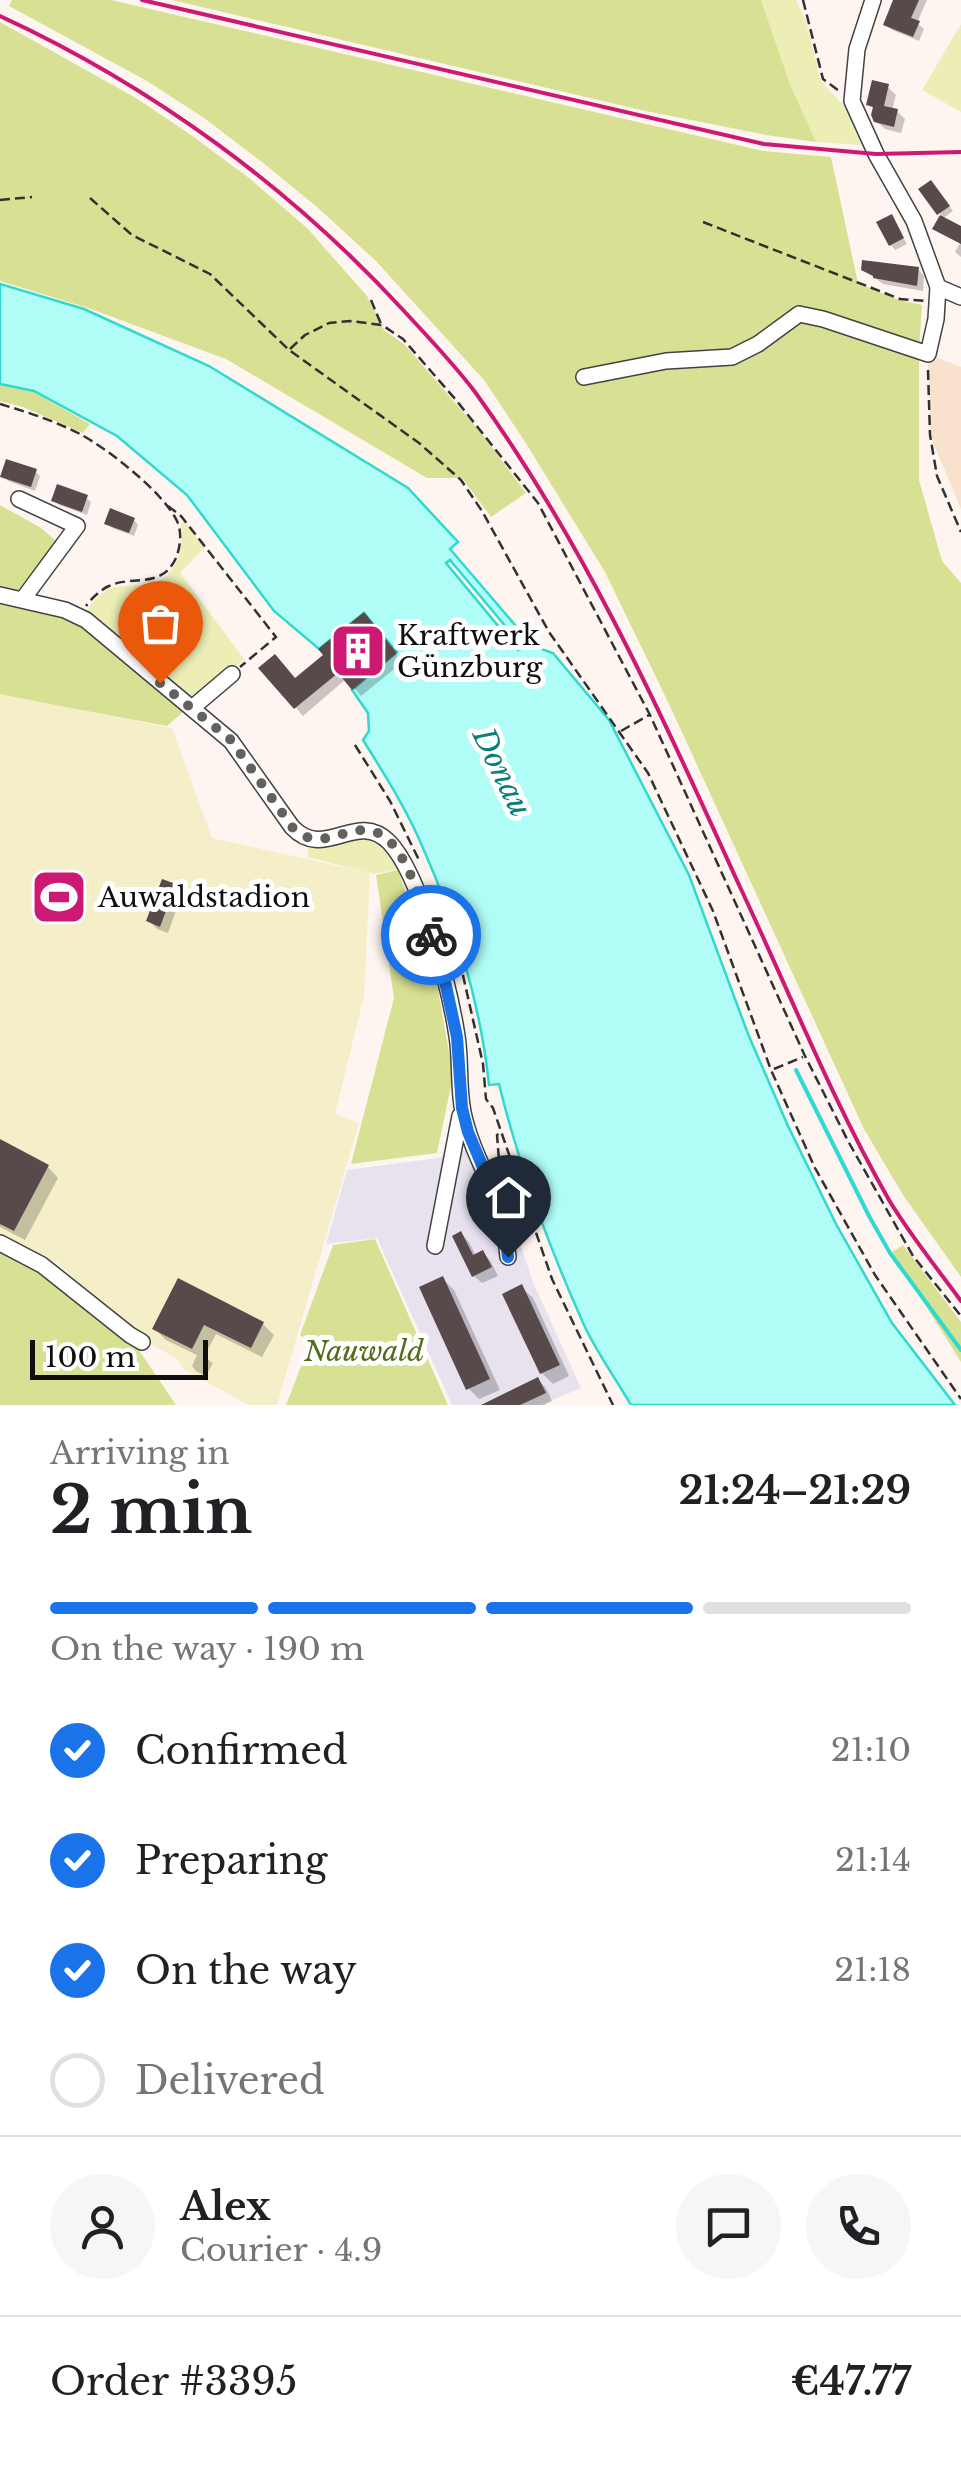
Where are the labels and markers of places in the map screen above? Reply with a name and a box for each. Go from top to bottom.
pin [118,581,203,684]
place label: Kraftwerk Günzburg [397,618,543,685]
building icon: Kraftwerk Günzburg [328,621,388,681]
sports icon: Auwaldstadion [29,867,89,927]
place label: Auwaldstadion [97,880,310,915]
pin [466,1155,551,1258]

